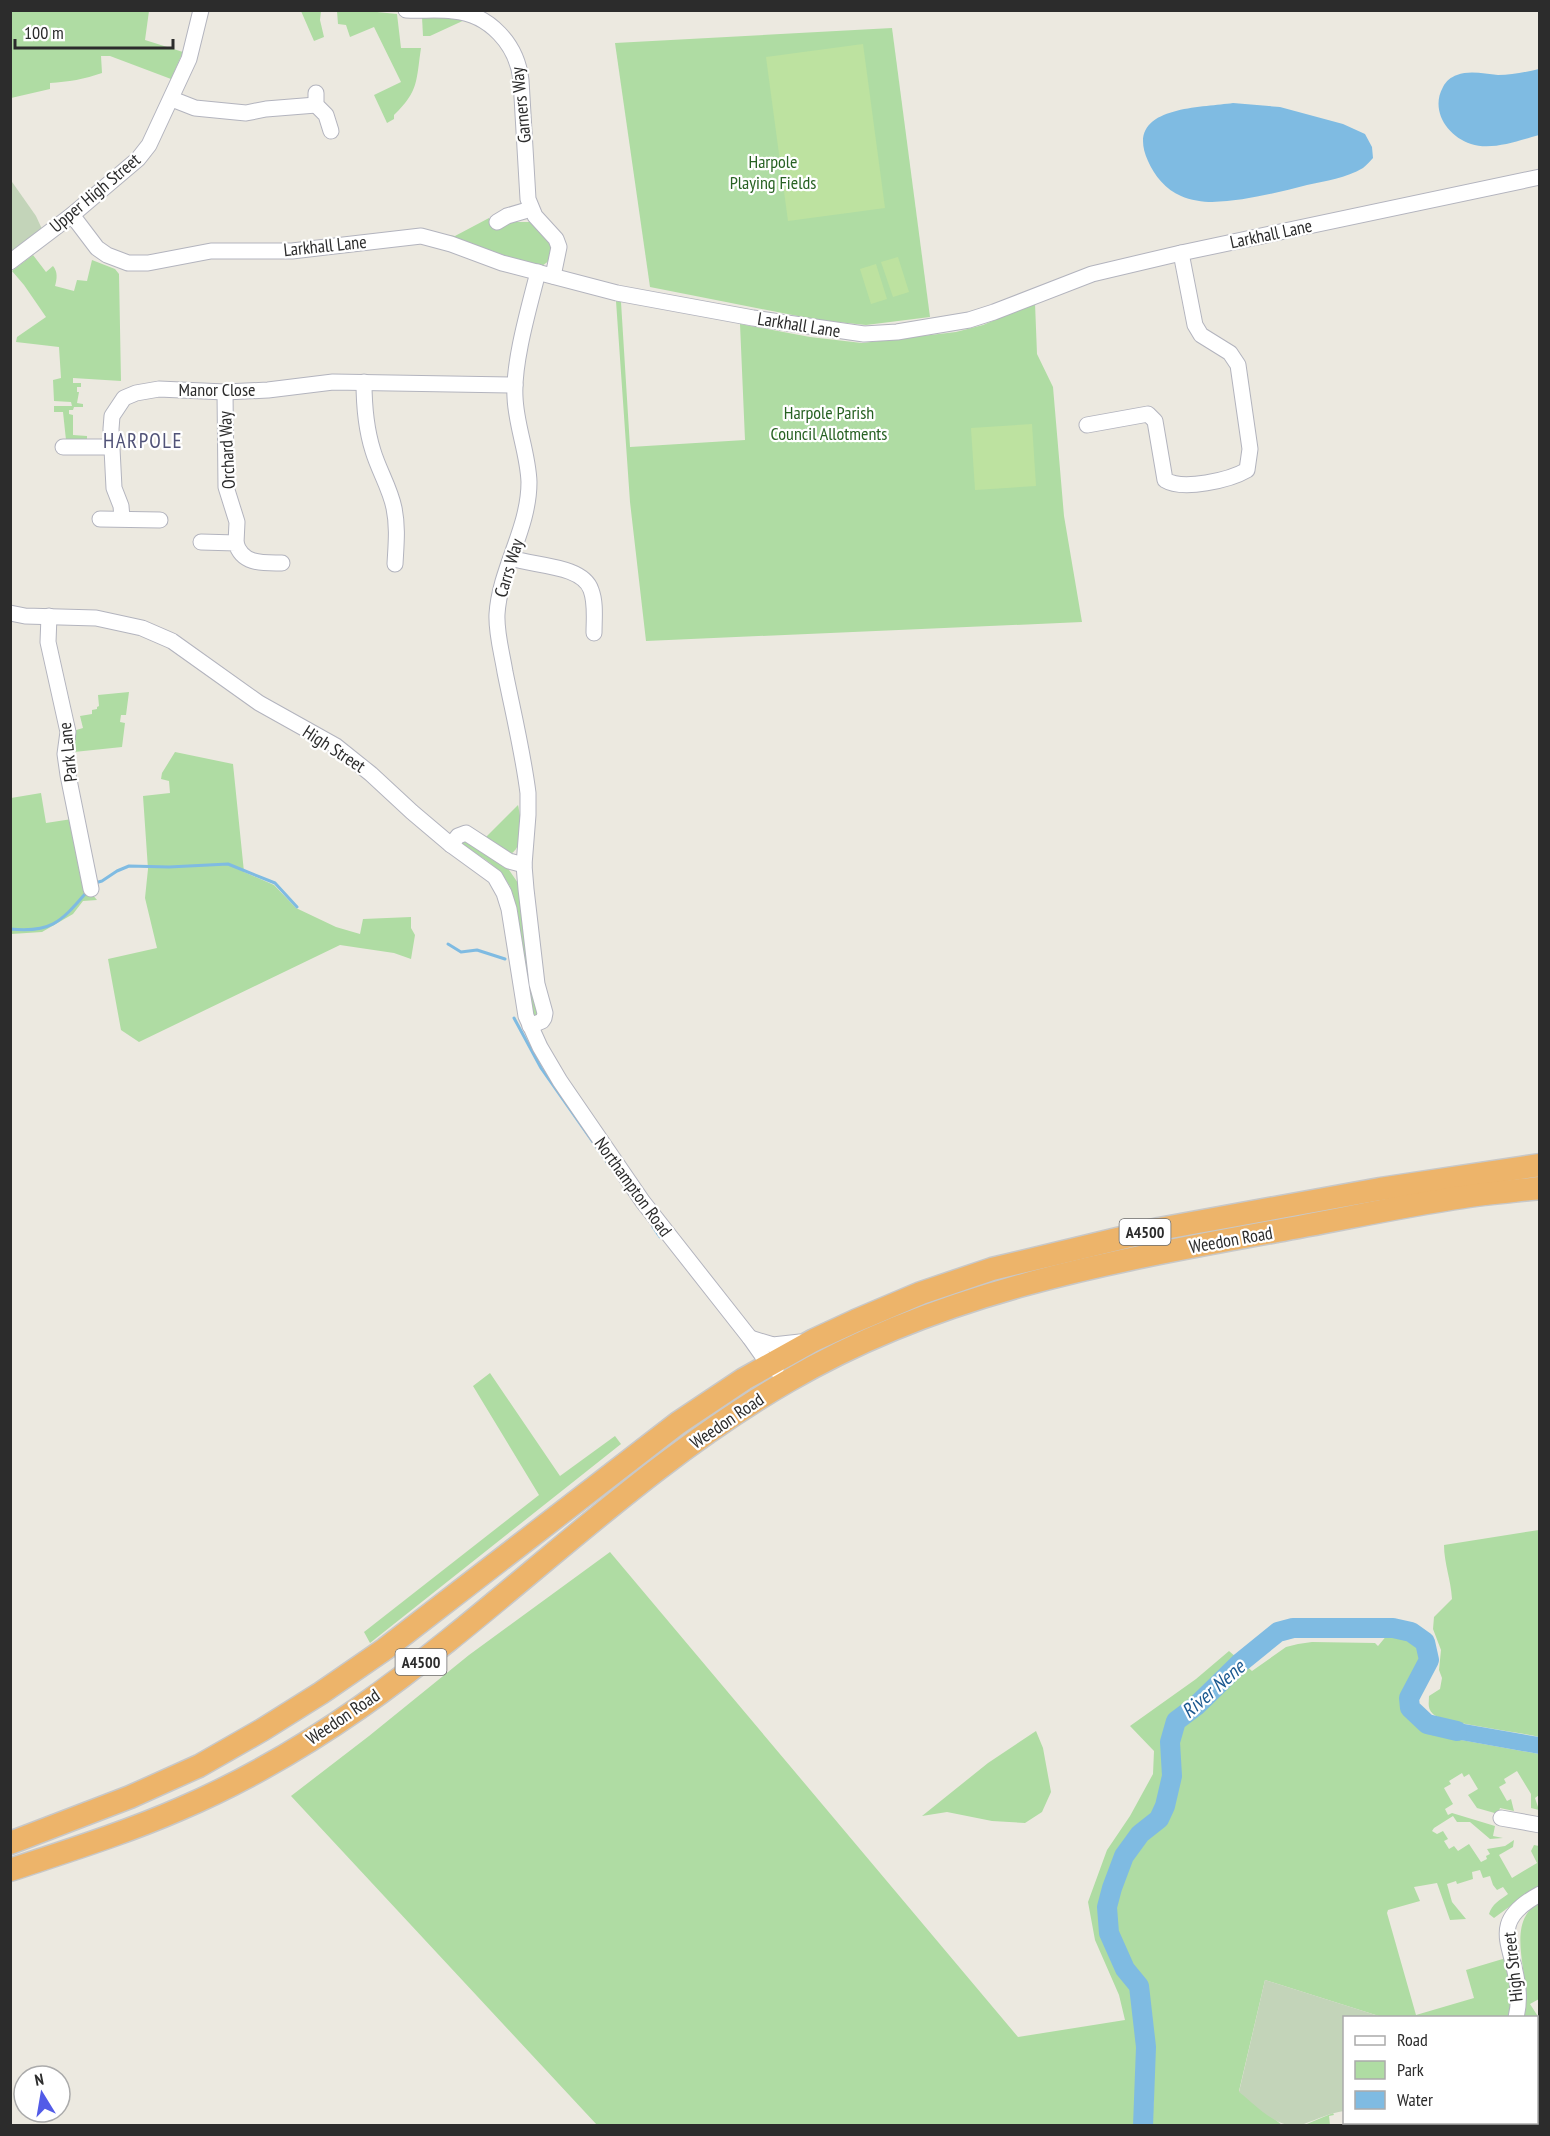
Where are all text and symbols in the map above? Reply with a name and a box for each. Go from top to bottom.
scale bar [15,12,172,50]
text: 100 m [24,21,64,44]
street label: Garners Way [505,66,536,144]
street label: Upper High Street [45,148,145,237]
park label: Harpole Playing Fields [730,150,816,194]
street label: Larkhall Lane [1228,214,1314,253]
street label: Larkhall Lane [282,230,368,261]
street label: Larkhall Lane [756,307,842,342]
street label: Manor Close [179,378,255,401]
park label: Harpole Parish Council Allotments [771,401,887,445]
street label: Orchard Way [213,410,240,490]
district label: HARPOLE [103,427,183,454]
street label: Carrs Way [489,536,528,600]
street label: High Street [299,720,370,777]
street label: Park Lane [53,721,82,783]
street label: Northampton Road [590,1132,677,1241]
road number: A4500 [1120,1219,1170,1245]
street label: Weedon Road [1187,1221,1274,1258]
street label: Weedon Road [685,1388,768,1454]
road number: A4500 [396,1649,446,1675]
water label: River Nene [1176,1653,1251,1724]
street label: Weedon Road [301,1684,384,1750]
street label: High Street [1497,1931,1528,2003]
legend [1343,2016,1538,2124]
text: Road [1397,2028,1428,2051]
text: Park [1397,2058,1424,2081]
north arrow [12,2064,72,2124]
text: N [33,2069,45,2090]
text: Water [1397,2088,1433,2111]

